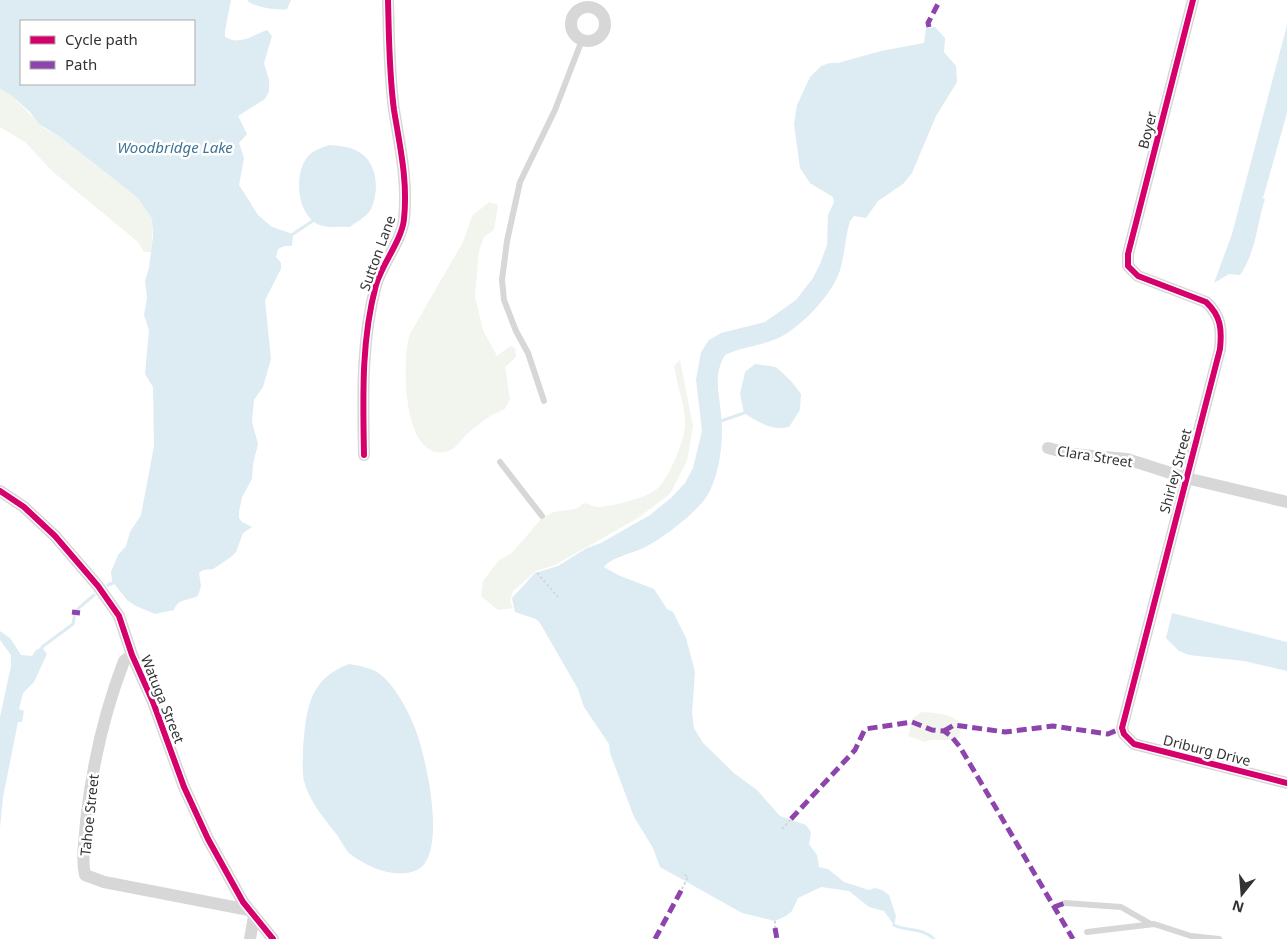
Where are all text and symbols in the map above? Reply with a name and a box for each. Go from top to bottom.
legend [20,20,195,85]
text: Cycle path [65,29,138,49]
text: Path [65,54,97,74]
street label: Boyer [1133,109,1161,151]
water label: Woodbridge Lake [117,137,233,157]
street label: Sutton Lane [355,213,399,293]
street label: Shirley Street [1155,427,1195,515]
street label: Clara Street [1056,441,1134,471]
street label: Watuga Street [137,652,189,746]
street label: Driburg Drive [1161,730,1253,770]
street label: Tahoe Street [75,773,103,857]
north arrow [1217,869,1267,919]
text: N [1230,896,1246,918]

